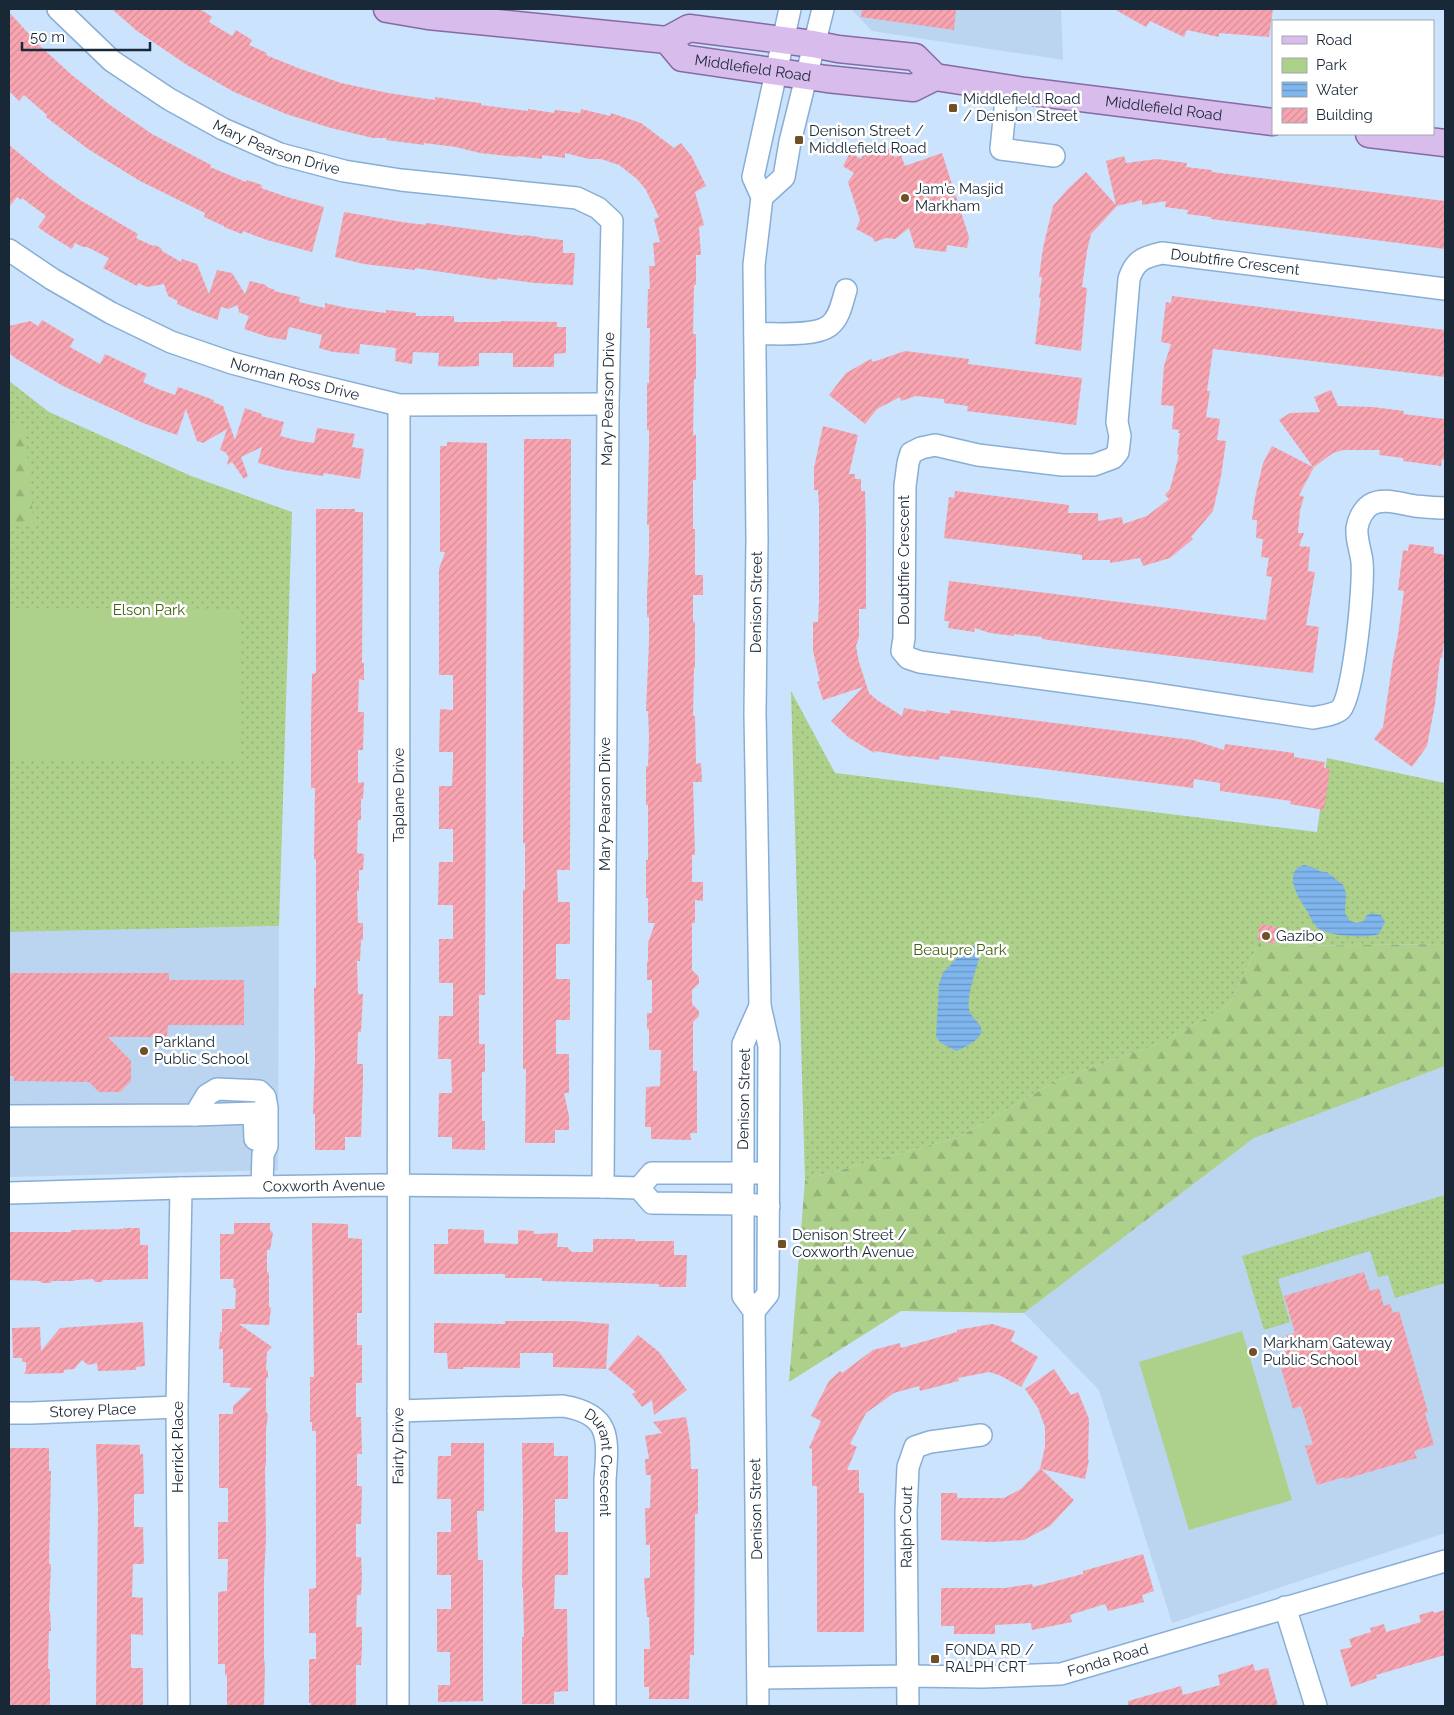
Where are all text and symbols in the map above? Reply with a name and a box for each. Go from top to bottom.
scale bar [22,20,150,52]
legend [1272,20,1434,135]
text: 50 m [30,28,65,46]
text: Road [1316,31,1352,49]
street label: Middlefield Road [693,51,812,86]
text: Park [1316,56,1347,74]
text: Water [1316,81,1359,99]
place label: Middlefield Road / Denison Street [963,90,1080,125]
street label: Middlefield Road [1104,92,1223,125]
marker: Middlefield Road / Denison Street [947,102,959,114]
text: Building [1316,106,1373,124]
street label: Mary Pearson Drive [210,116,342,179]
place label: Denison Street / Middlefield Road [809,122,926,157]
marker: Denison Street / Middlefield Road [793,134,805,146]
place label: Jam'e Masjid Markham [915,180,1003,215]
marker: Jam'e Masjid Markham [899,192,911,204]
street label: Doubtfire Crescent [1169,245,1301,279]
street label: Mary Pearson Drive [598,332,618,466]
street label: Norman Ross Drive [228,354,362,404]
street label: Doubtfire Crescent [895,495,913,625]
street label: Denison Street [747,551,766,653]
park label: Elson Park [113,601,185,619]
street label: Mary Pearson Drive [596,737,614,871]
street label: Taplane Drive [390,748,408,842]
place label: Gazibo [1276,927,1324,945]
marker: Gazibo [1260,930,1272,942]
park label: Beaupre Park [913,941,1007,959]
place label: Parkland Public School [154,1033,250,1068]
marker: Parkland Public School [138,1045,150,1057]
street label: Denison Street [734,1048,754,1150]
street label: Coxworth Avenue [263,1176,385,1196]
place label: Denison Street / Coxworth Avenue [792,1226,914,1261]
marker: Denison Street / Coxworth Avenue [776,1238,788,1250]
place label: Markham Gateway Public School [1263,1334,1392,1369]
marker: Markham Gateway Public School [1247,1346,1259,1358]
street label: Storey Place [49,1400,137,1421]
street label: Herrick Place [169,1401,187,1493]
street label: Durant Crescent [581,1405,616,1517]
street label: Fairty Drive [389,1407,407,1485]
street label: Denison Street [746,1458,766,1560]
street label: Ralph Court [897,1486,916,1568]
street label: Fonda Road [1065,1640,1150,1681]
place label: FONDA RD / RALPH CRT [945,1641,1034,1676]
marker: FONDA RD / RALPH CRT [929,1653,941,1665]

